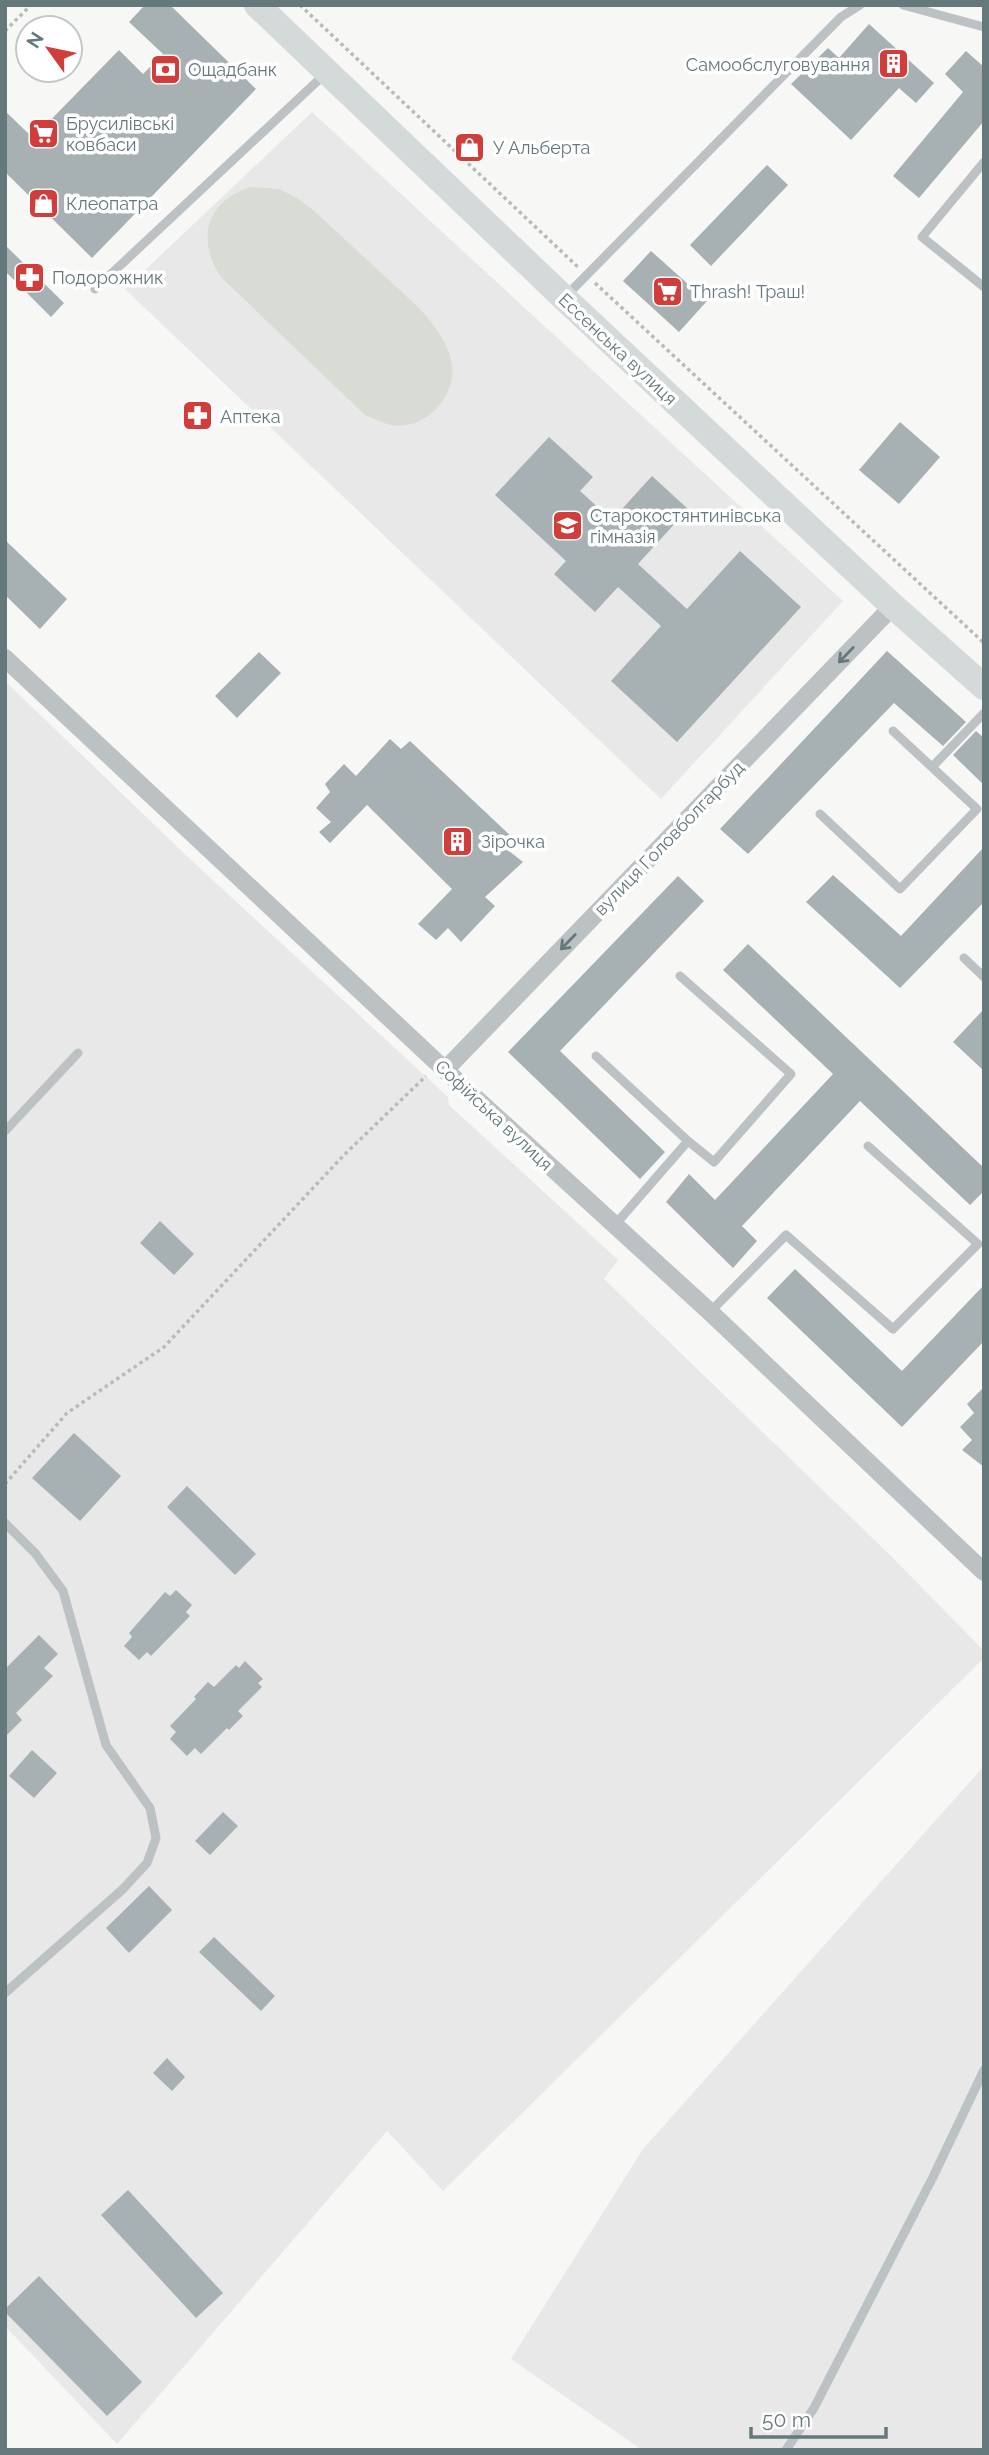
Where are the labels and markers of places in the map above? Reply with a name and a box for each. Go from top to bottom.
building icon: Самообслуговування [876,47,910,81]
bank icon: Ощадбанк [148,52,182,86]
place label: Самообслуговування [686,54,870,75]
place label: Ощадбанк [188,59,277,80]
place label: Брусилівські ковбаси [66,113,174,155]
supermarket icon: Брусилівські ковбаси [26,116,60,150]
shop icon: У Альберта [453,130,487,164]
place label: У Альберта [493,137,590,158]
shop icon: Клеопатра [26,186,60,220]
place label: Клеопатра [66,193,158,214]
pharmacy icon: Подорожник [12,260,46,294]
place label: Подорожник [52,267,163,288]
supermarket icon: Thrash! Траш! [650,274,684,308]
place label: Thrash! Траш! [690,281,805,302]
pharmacy icon: Аптека [180,399,214,433]
place label: Аптека [220,406,281,427]
place label: Старокостянтинівська гімназія [590,505,781,547]
school or university icon: Старокостянтинівська гімназія [550,508,584,542]
building icon: Зірочка [441,824,475,858]
place label: Зірочка [481,831,545,852]

